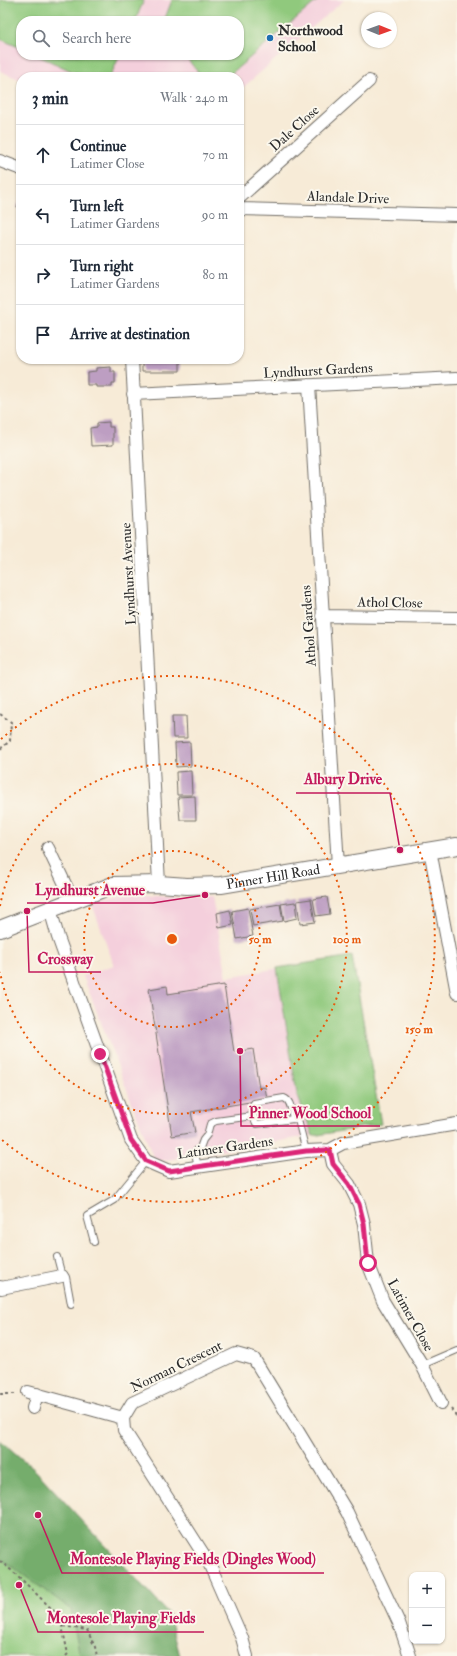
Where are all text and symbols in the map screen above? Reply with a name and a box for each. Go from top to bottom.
north arrow [361,12,397,48]
search box [16,16,244,60]
place label: Northwood School [277,22,343,55]
icon: search [30,27,52,49]
text: Search here [62,29,131,48]
marker: Northwood School [265,33,275,43]
text: 3 min [32,88,69,109]
text: Walk · 240 m [160,90,228,106]
street label: Dale Close [266,102,323,155]
text: Continue [70,137,126,156]
icon: ahead [32,144,54,166]
text: 70 m [203,147,228,163]
text: Latimer Close [70,156,144,172]
street label: Alandale Drive [305,188,390,207]
text: Turn left [70,197,124,216]
icon: left [32,204,54,226]
text: 90 m [202,207,228,223]
text: Latimer Gardens [70,216,160,232]
text: Turn right [70,257,133,276]
icon: right [32,264,54,286]
text: 80 m [202,267,228,283]
text: Latimer Gardens [70,276,160,292]
icon: arrive [32,324,54,346]
text: Arrive at destination [70,325,190,344]
street label: Lyndhurst Gardens [263,359,374,383]
street label: Lyndhurst Avenue [117,522,141,626]
street label: Athol Gardens [297,585,320,668]
street label: Athol Close [356,593,423,612]
callout: Albury Drive [296,766,390,793]
text: Albury Drive [303,770,383,790]
street label: Pinner Hill Road [225,861,321,893]
callout: Lyndhurst Avenue [27,876,153,903]
text: Lyndhurst Avenue [35,881,146,901]
centre of rings [165,932,179,946]
text: 50 m [248,932,272,947]
text: 100 m [333,932,362,947]
callout: Crossway [29,945,101,972]
text: Crossway [37,950,94,970]
text: 150 m [405,1022,433,1037]
route end [91,1045,109,1063]
callout: Pinner Wood School [241,1099,380,1126]
text: Pinner Wood School [249,1104,371,1123]
street label: Latimer Gardens [176,1132,274,1163]
route start [359,1254,377,1272]
street label: Latimer Close [384,1276,437,1355]
street label: Norman Crescent [128,1337,225,1396]
callout: Montesole Playing Fields (Dingles Wood) [62,1546,324,1573]
text: Montesole Playing Fields (Dingles Wood) [69,1550,316,1570]
map controls [409,1572,445,1644]
button: + [409,1572,445,1608]
callout: Montesole Playing Fields [38,1605,204,1632]
button: − [409,1608,445,1644]
text: Montesole Playing Fields [45,1609,196,1629]

